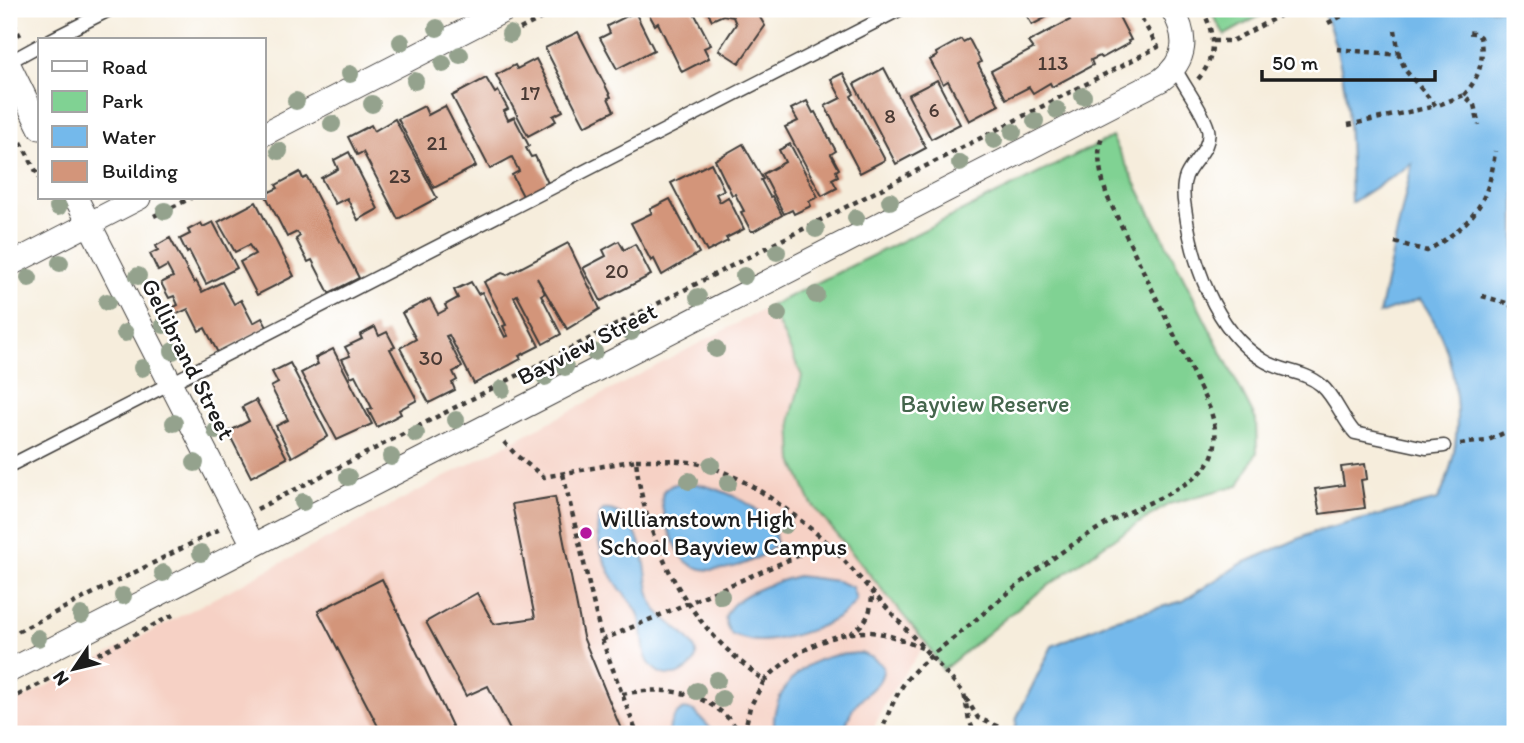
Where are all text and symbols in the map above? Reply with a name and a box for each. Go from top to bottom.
legend [38,38,266,200]
scale bar [1262,38,1435,82]
house number: 113 [1038,50,1068,75]
text: 50 m [1272,50,1319,75]
text: Road [102,54,148,79]
house number: 17 [520,80,540,105]
text: Park [102,88,144,113]
house number: 6 [928,97,940,122]
house number: 8 [884,103,896,128]
text: Water [102,124,156,149]
house number: 21 [427,130,448,155]
text: Building [102,158,178,183]
house number: 23 [389,163,411,188]
house number: 20 [605,258,629,283]
street label: Gellibrand Street [135,273,242,444]
street label: Bayview Street [512,296,662,391]
house number: 30 [419,345,443,370]
park label: Bayview Reserve [900,389,1070,418]
place label: Williamstown High School Bayview Campus [600,504,847,561]
marker: Williamstown High School Bayview Campus [578,525,594,541]
north arrow [38,634,108,704]
text: N [47,667,74,690]

